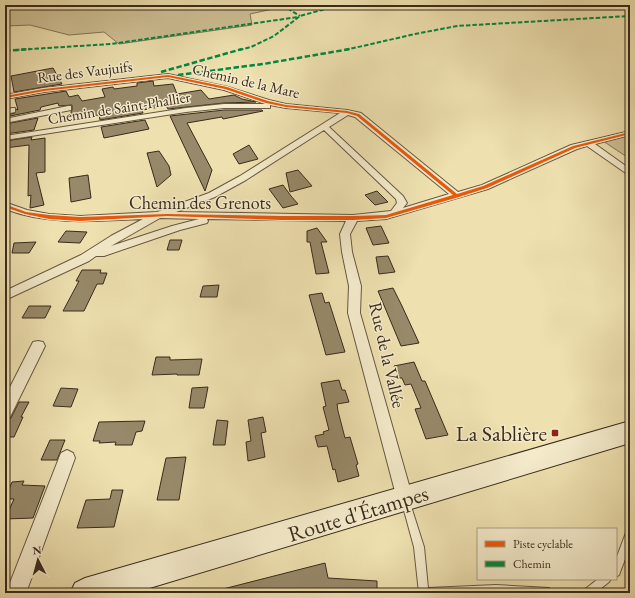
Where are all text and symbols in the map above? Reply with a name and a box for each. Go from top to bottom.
street label: Rue des Vaujuifs [36,56,134,87]
street label: Chemin de la Mare [191,59,302,102]
street label: Chemin de Saint-Phallier [46,87,192,128]
street label: Chemin des Grenots [129,191,271,214]
street label: Rue de la Vallée [364,300,411,410]
place label: La Sablière [456,419,547,448]
marker: La Sablière [550,428,560,438]
street label: Route d'Étampes [284,478,432,549]
legend [477,528,617,580]
text: Piste cyclable [513,536,573,552]
north arrow [18,540,58,580]
text: N [32,543,42,557]
text: Chemin [513,556,552,572]

